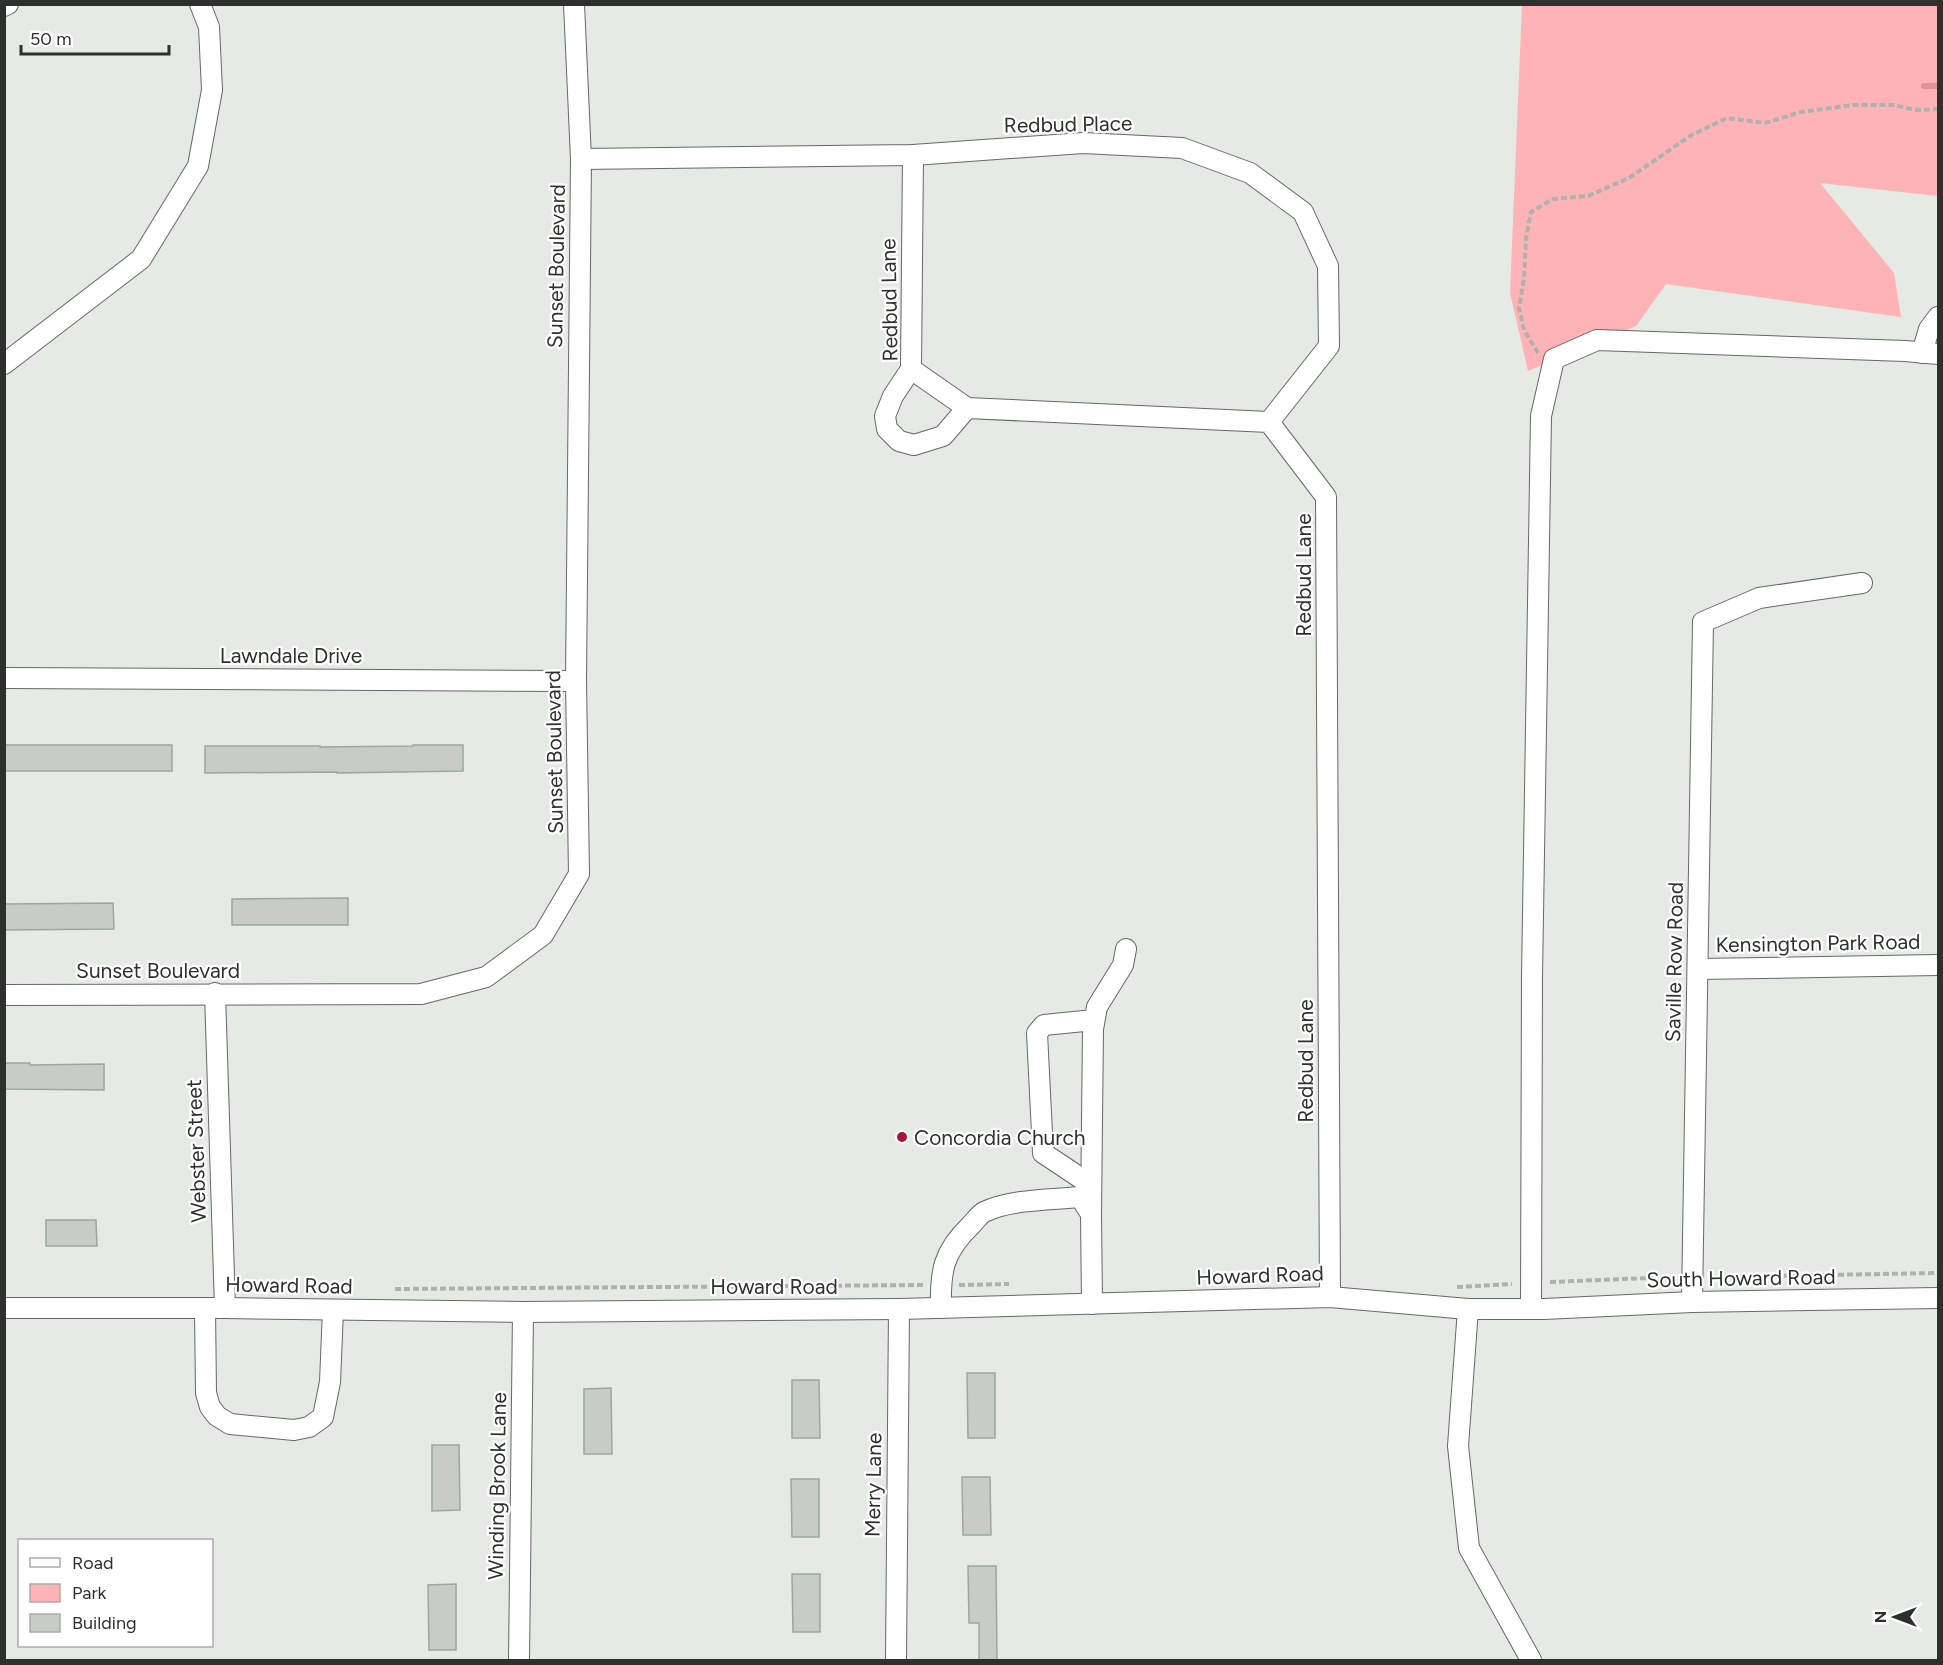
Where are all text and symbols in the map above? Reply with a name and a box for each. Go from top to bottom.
scale bar [21,18,170,56]
text: 50 m [30,28,72,50]
street label: Redbud Place [1003,110,1133,138]
street label: Sunset Boulevard [542,184,570,348]
street label: Redbud Lane [875,238,903,362]
street label: Redbud Lane [1291,513,1316,637]
street label: Lawndale Drive [220,643,362,668]
street label: Sunset Boulevard [540,670,568,834]
street label: Saville Row Road [1660,882,1688,1042]
street label: Kensington Park Road [1715,929,1921,957]
street label: Sunset Boulevard [76,958,240,983]
street label: Redbud Lane [1293,999,1318,1123]
street label: Webster Street [181,1079,211,1223]
place label: Concordia Church [914,1125,1086,1150]
marker: Concordia Church [895,1130,909,1144]
street label: Howard Road [1196,1260,1324,1290]
street label: South Howard Road [1646,1264,1836,1292]
street label: Howard Road [225,1271,353,1299]
street label: Howard Road [710,1274,838,1299]
street label: Winding Brook Lane [483,1392,511,1580]
street label: Merry Lane [860,1433,886,1537]
legend [18,1539,213,1647]
text: Road [72,1552,113,1574]
text: Park [72,1582,107,1604]
north arrow [1865,1587,1925,1647]
text: N [1871,1611,1890,1623]
text: Building [72,1612,137,1634]

